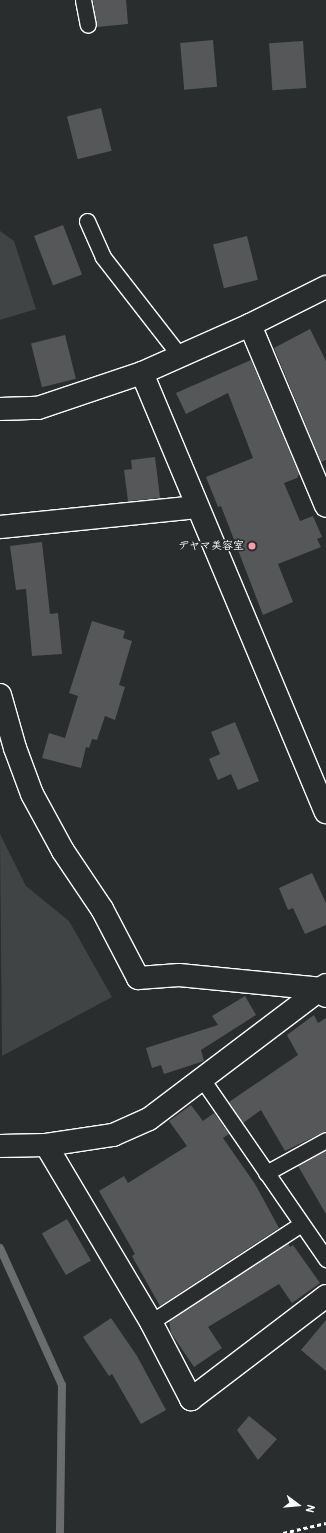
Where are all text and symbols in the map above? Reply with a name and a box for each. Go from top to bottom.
place label: デヤマ美容室 [178,539,244,553]
marker: デヤマ美容室 [247,541,257,551]
north arrow [278,1485,318,1525]
text: N [303,1503,317,1514]

